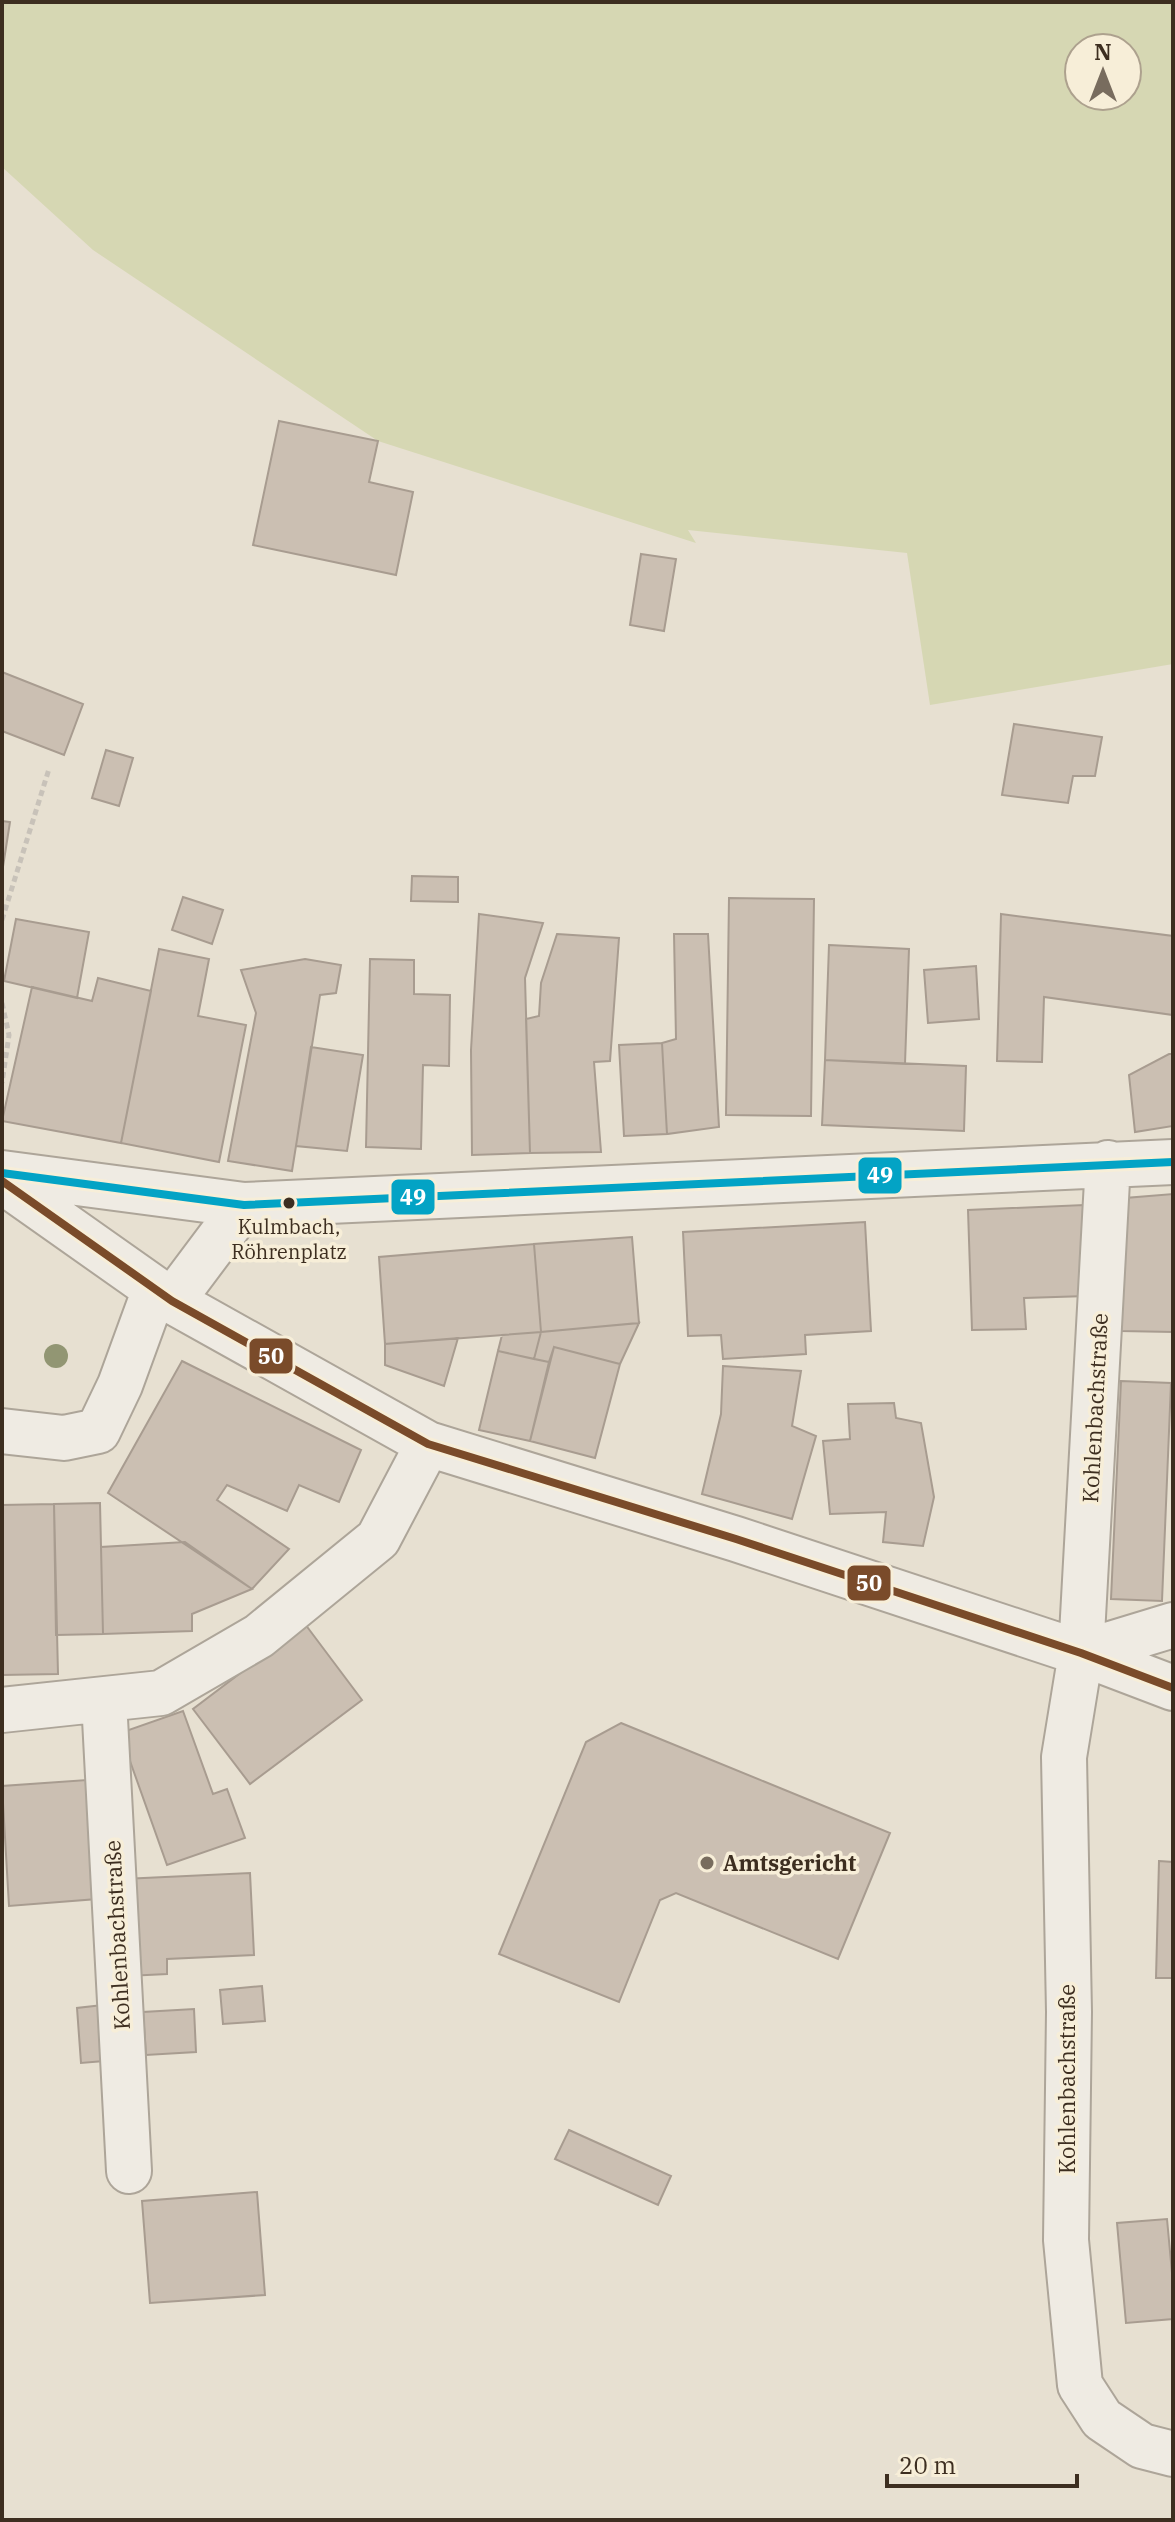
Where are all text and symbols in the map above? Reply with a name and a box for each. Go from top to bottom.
north arrow [1063,32,1143,112]
text: N [1094,37,1112,66]
line badge: 49 [857,1156,903,1195]
text: 49 [867,1160,893,1189]
line badge: 49 [390,1178,436,1216]
text: 49 [400,1182,426,1211]
marker: Kulmbach, Röhrenplatz [281,1195,297,1211]
place label: Kulmbach, Röhrenplatz [231,1213,347,1265]
street label: Kohlenbachstraße [1075,1312,1114,1504]
line badge: 50 [248,1337,294,1375]
text: 50 [258,1341,284,1370]
line badge: 50 [846,1564,892,1602]
text: 50 [856,1568,882,1597]
street label: Kohlenbachstraße [97,1839,136,2031]
place label: Amtsgericht [723,1848,856,1877]
marker: Amtsgericht [698,1854,716,1872]
street label: Kohlenbachstraße [1052,1984,1081,2174]
scale bar [887,2438,1077,2488]
text: 20 m [899,2449,956,2481]

